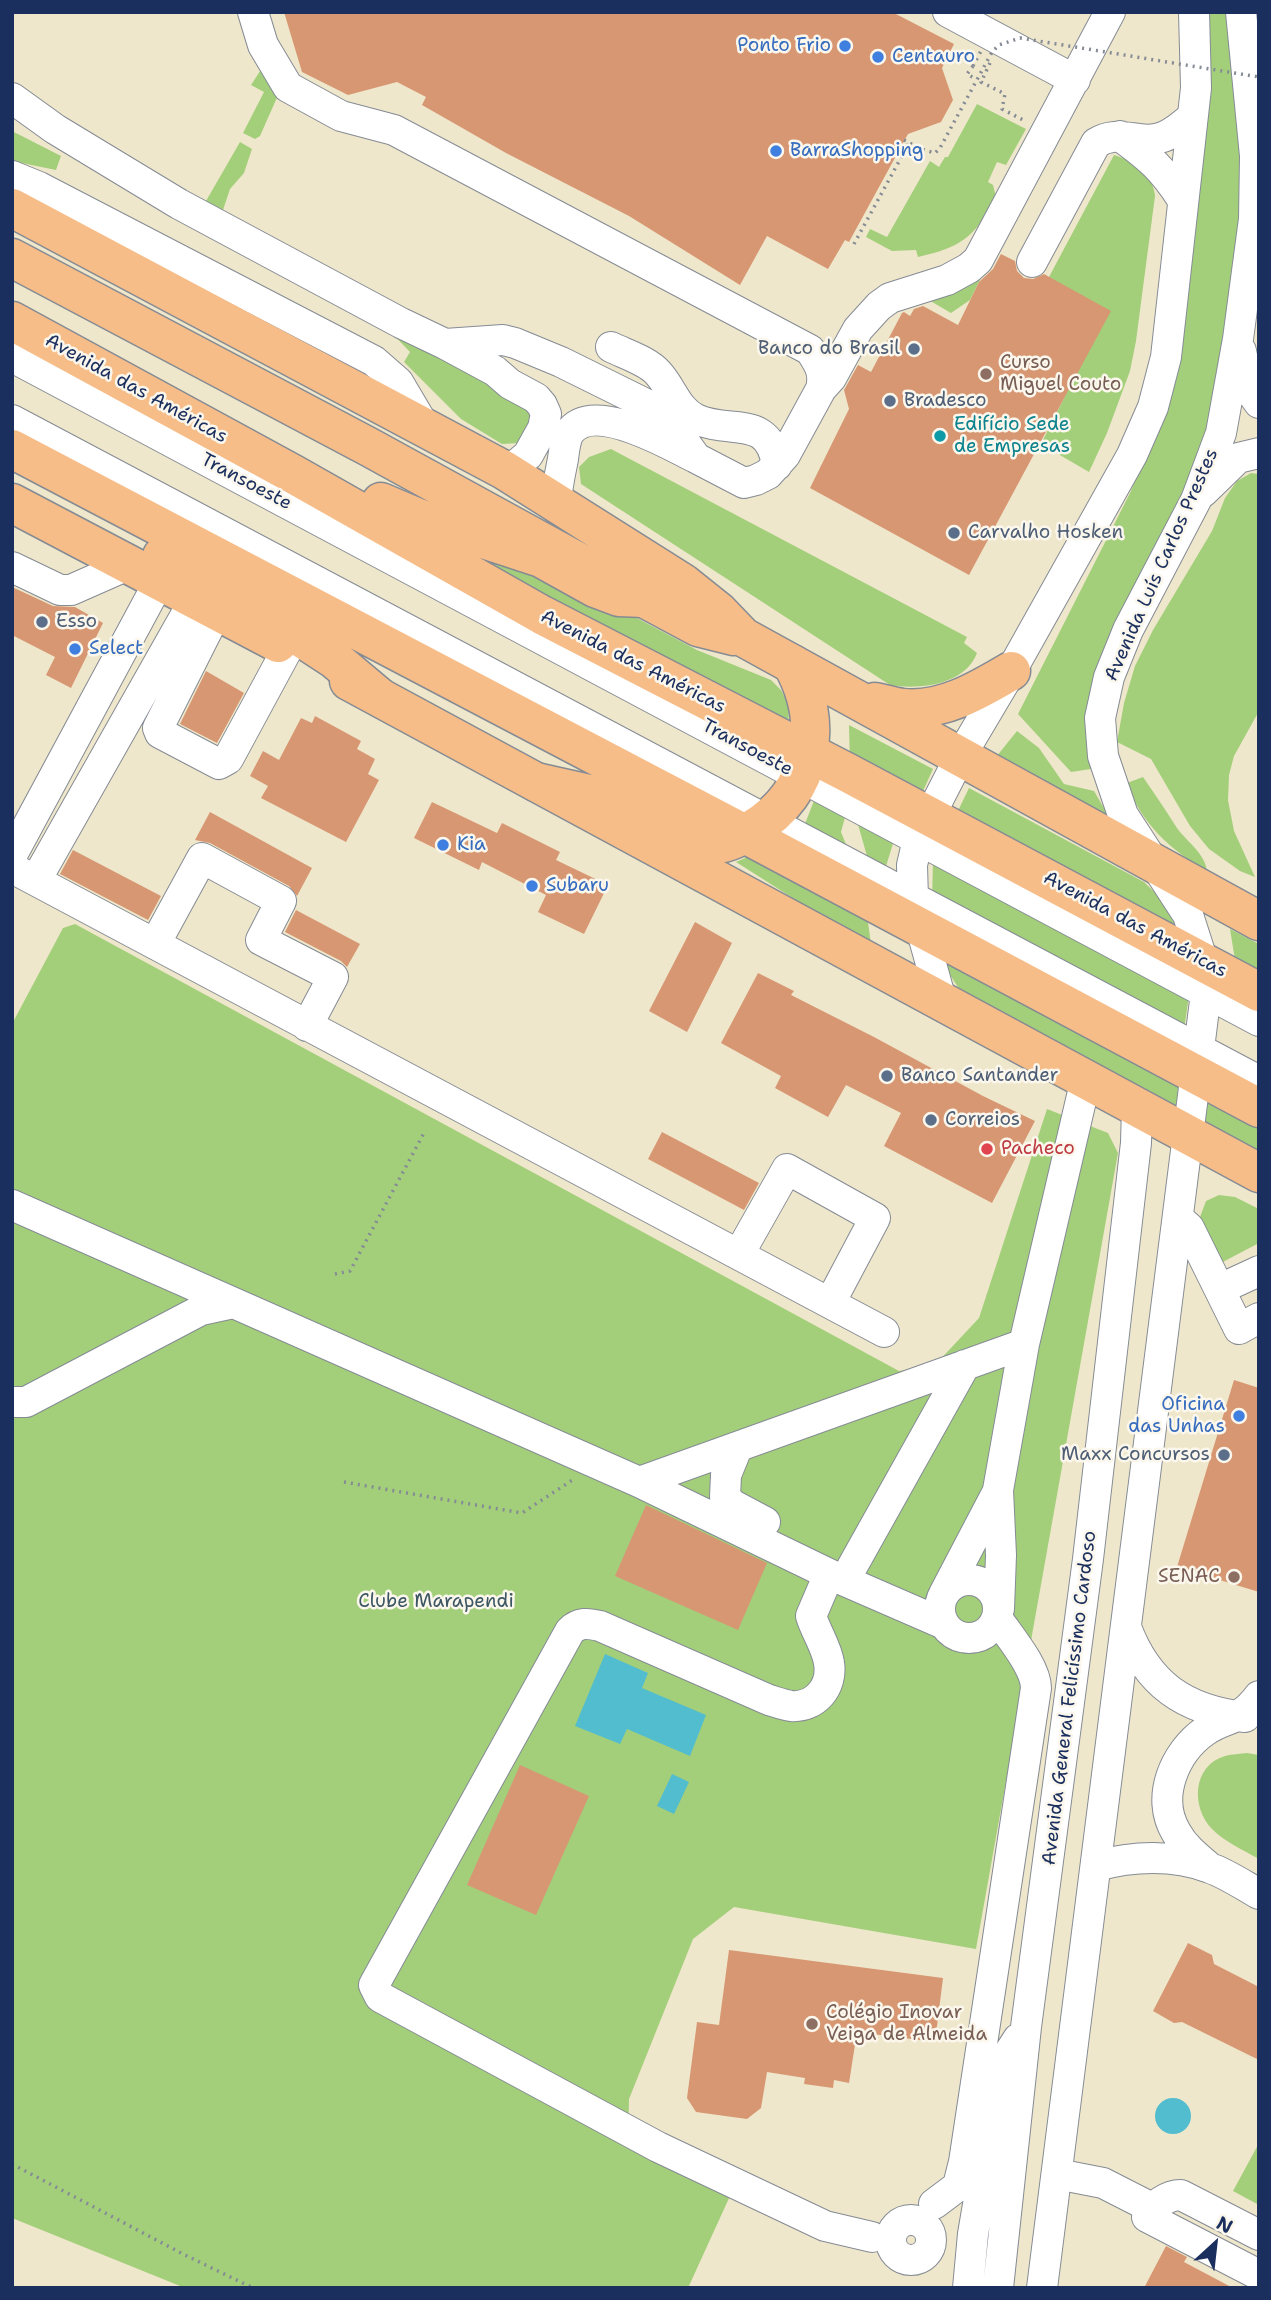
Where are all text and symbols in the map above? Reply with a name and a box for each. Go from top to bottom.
place label: Ponto Frio [737,35,831,57]
marker: Ponto Frio [837,38,853,54]
place label: Centauro [892,46,975,68]
marker: Centauro [870,49,886,65]
place label: BarraShopping [790,140,924,162]
marker: BarraShopping [768,143,784,159]
street label: Avenida das Américas [41,329,231,449]
place label: Banco do Brasil [758,338,900,360]
marker: Banco do Brasil [906,341,922,357]
place label: Curso Miguel Couto [1000,352,1121,396]
marker: Curso Miguel Couto [978,366,994,382]
place label: Bradesco [904,390,987,412]
marker: Bradesco [882,393,898,409]
place label: Edifício Sede de Empresas [954,414,1070,458]
marker: Edifício Sede de Empresas [932,428,948,444]
street label: Avenida Luís Carlos Prestes [1100,445,1224,685]
street label: Transoeste [197,449,295,515]
place label: Carvalho Hosken [968,522,1123,544]
marker: Carvalho Hosken [946,525,962,541]
street label: Avenida das Américas [537,605,729,719]
place label: Esso [56,611,97,633]
marker: Esso [34,614,50,630]
place label: Select [89,638,143,660]
marker: Select [67,641,83,657]
street label: Transoeste [698,715,796,781]
place label: Kia [457,834,486,856]
marker: Kia [435,837,451,853]
street label: Avenida das Américas [1039,867,1231,983]
place label: Subaru [546,875,609,897]
marker: Subaru [524,878,540,894]
place label: Banco Santander [901,1065,1059,1087]
marker: Banco Santander [879,1068,895,1084]
place label: Correios [945,1109,1020,1131]
marker: Correios [923,1112,939,1128]
place label: Pacheco [1001,1138,1075,1160]
marker: Pacheco [979,1141,995,1157]
place label: Oficina das Unhas [1128,1394,1225,1438]
marker: Oficina das Unhas [1231,1408,1247,1424]
place label: Maxx Concursos [1061,1444,1210,1466]
marker: Maxx Concursos [1216,1447,1232,1463]
street label: Avenida General Felicíssimo Cardoso [1038,1530,1102,1866]
place label: SENAC [1158,1566,1220,1588]
marker: SENAC [1226,1569,1242,1585]
park label: Clube Marapendi [358,1591,514,1613]
place label: Colégio Inovar Veiga de Almeida [826,2002,987,2046]
marker: Colégio Inovar Veiga de Almeida [804,2016,820,2032]
north arrow [1180,2209,1250,2279]
text: N [1212,2210,1237,2239]

